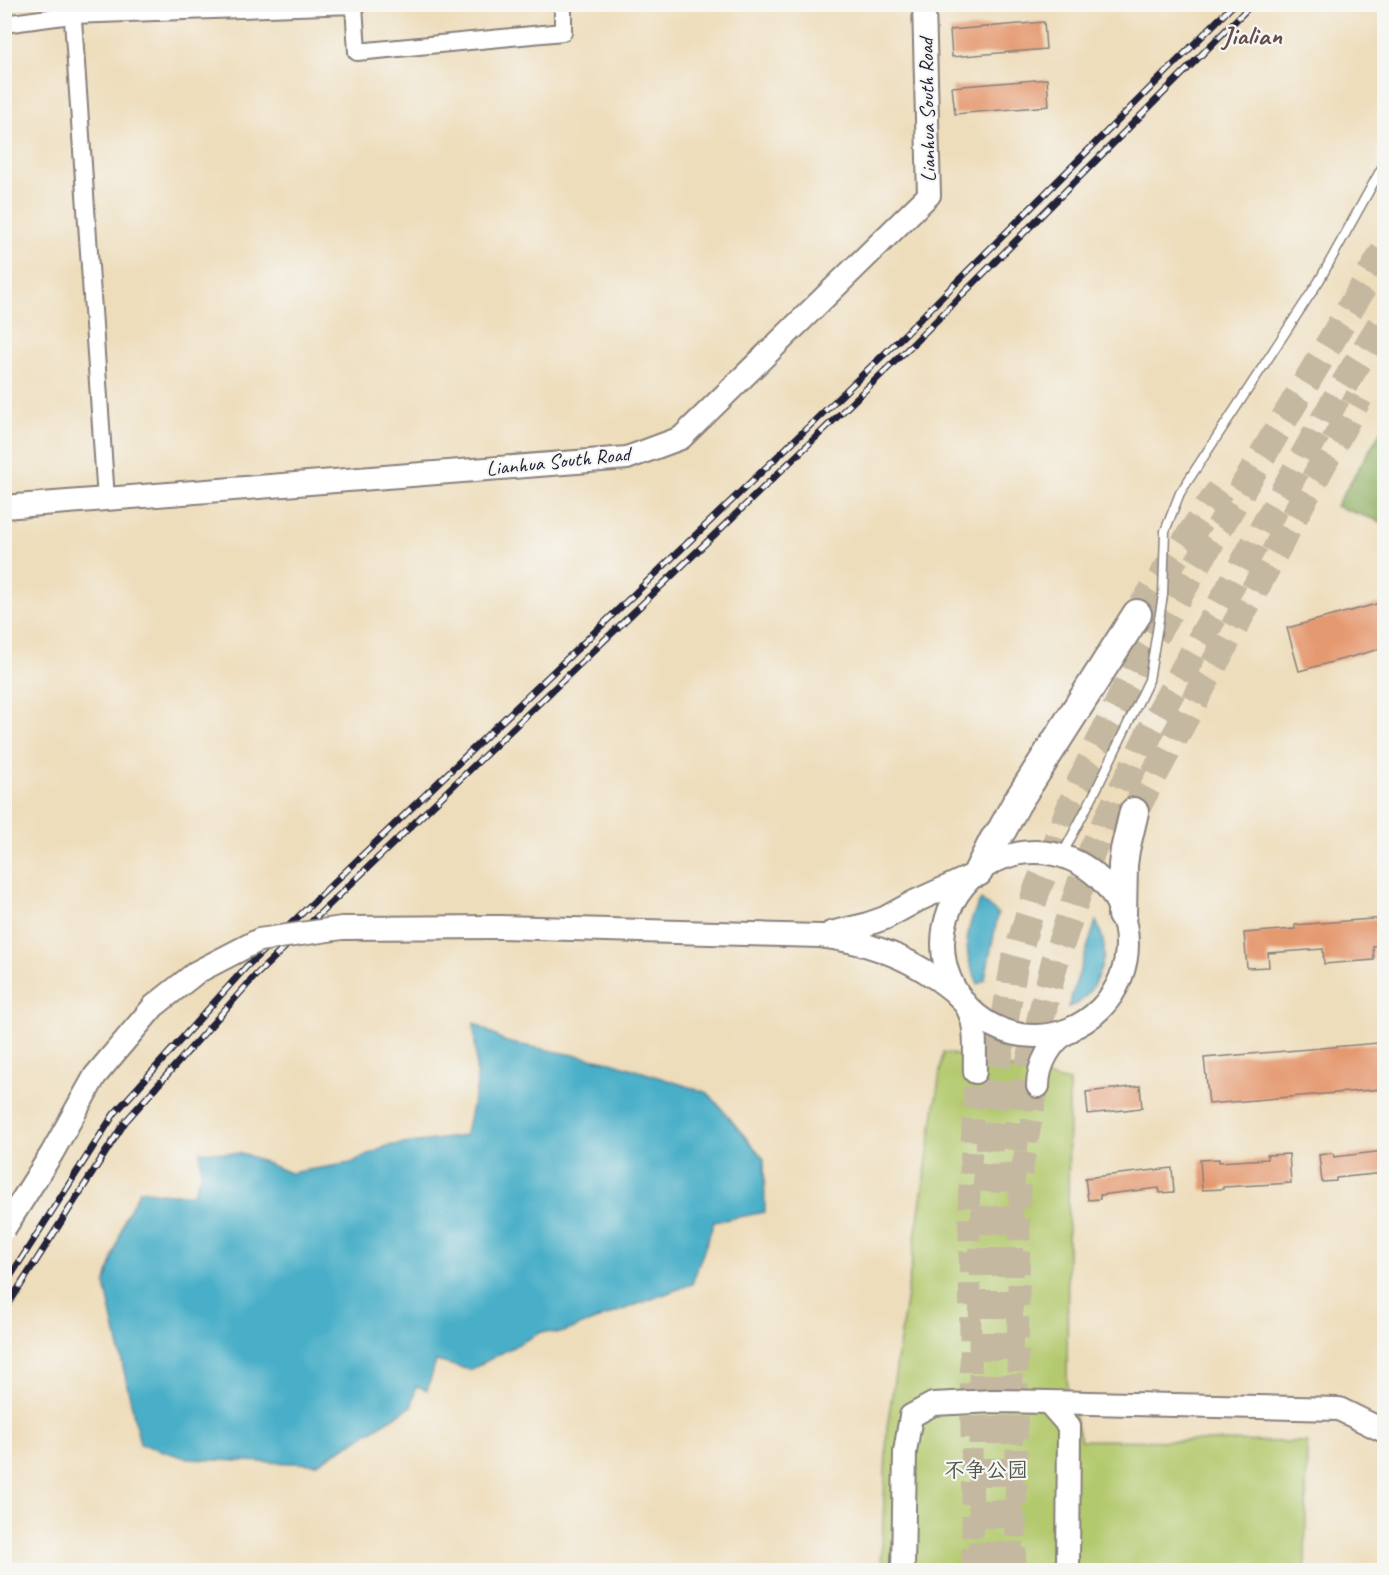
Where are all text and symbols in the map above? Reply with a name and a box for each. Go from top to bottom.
district label: Jialian [1220,18,1282,52]
street label: Lianhua South Road [913,35,941,182]
street label: Lianhua South Road [485,440,634,481]
park label: 不争公园 [944,1457,1028,1483]

